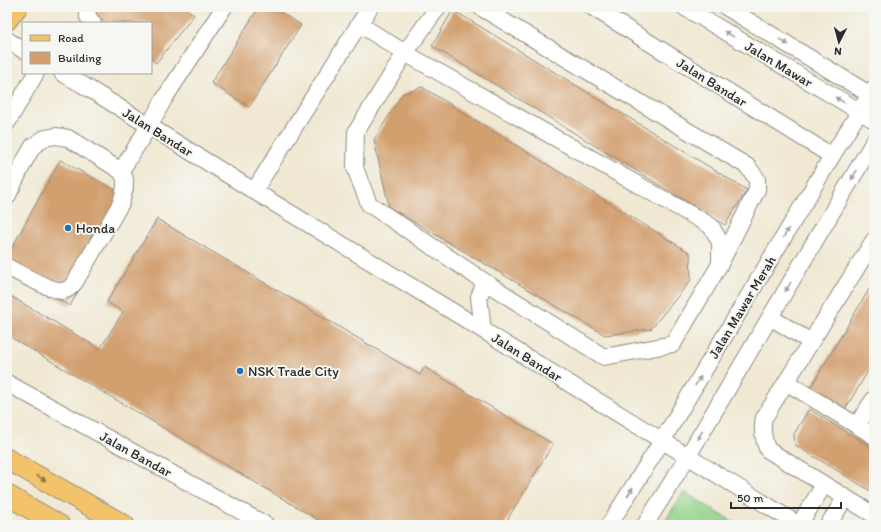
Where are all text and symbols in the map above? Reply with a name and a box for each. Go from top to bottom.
legend [22,22,152,74]
north arrow [819,22,859,62]
one-way arrow [723,30,735,37]
text: Road [58,31,84,45]
street label: Jalan Mawar [742,38,816,92]
one-way arrow [778,38,789,45]
text: N [834,45,842,58]
text: Building [58,51,102,65]
street label: Jalan Bandar [673,54,751,111]
one-way arrow [834,97,846,104]
street label: Jalan Bandar [119,104,197,161]
one-way arrow [851,169,858,181]
place label: Honda [76,220,115,237]
marker: Honda [63,223,73,233]
one-way arrow [782,227,789,239]
street label: Jalan Mawar Merah [705,252,780,362]
one-way arrow [784,282,792,292]
street label: Jalan Bandar [488,329,566,386]
place label: NSK Trade City [248,363,339,380]
marker: NSK Trade City [235,366,245,376]
one-way arrow [694,375,701,387]
street label: Jalan Bandar [97,428,175,482]
one-way arrow [697,429,704,441]
one-way arrow [35,475,47,482]
scale bar [731,484,841,510]
one-way arrow [626,487,634,497]
text: 50 m [737,491,763,505]

